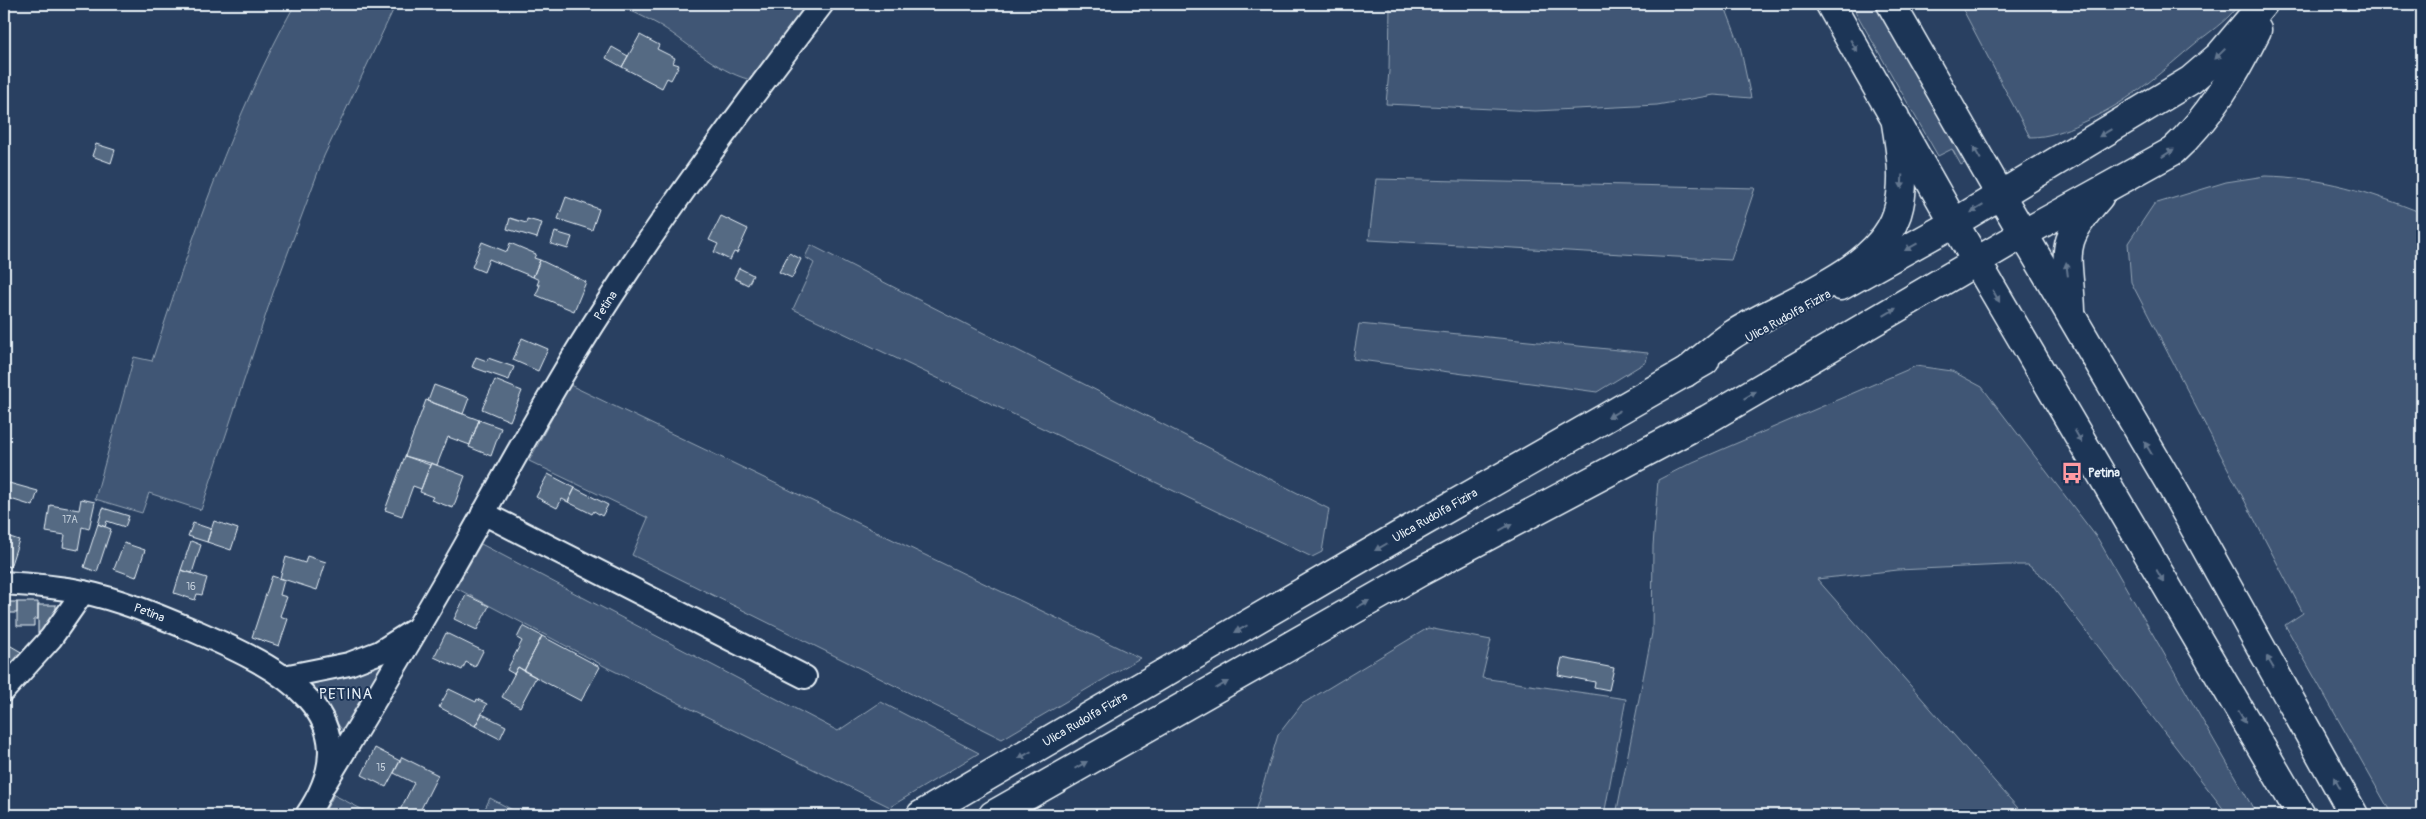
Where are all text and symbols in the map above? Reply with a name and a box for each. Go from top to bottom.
one-way arrow [1850,39,1858,53]
one-way arrow [2214,48,2226,60]
one-way arrow [2099,129,2112,138]
one-way arrow [1972,147,1981,160]
one-way arrow [2161,148,2175,158]
one-way arrow [1898,175,1906,191]
one-way arrow [1971,205,1984,214]
one-way arrow [1904,243,1919,251]
one-way arrow [2063,260,2071,276]
street label: Ulica Rudolfa Fizira [1743,287,1834,346]
street label: Petina [591,288,621,323]
one-way arrow [1992,288,2000,303]
one-way arrow [1883,308,1898,316]
one-way arrow [1744,390,1757,399]
one-way arrow [1607,410,1620,419]
one-way arrow [2074,429,2082,443]
one-way arrow [2144,441,2153,454]
bus stop icon: Petina [2059,460,2085,486]
place label: Petina [2088,466,2120,481]
street label: Ulica Rudolfa Fizira [1390,485,1481,546]
house number: 17A [62,514,78,526]
one-way arrow [1499,522,1513,531]
one-way arrow [1375,542,1388,551]
one-way arrow [2156,569,2164,584]
house number: 16 [186,581,196,593]
street label: Petina [132,600,167,626]
one-way arrow [1357,600,1370,609]
one-way arrow [1234,624,1247,633]
one-way arrow [2265,656,2274,669]
one-way arrow [1215,680,1229,689]
district label: PETINA [319,685,373,704]
street label: Ulica Rudolfa Fizira [1040,689,1131,750]
one-way arrow [2238,709,2246,724]
one-way arrow [1018,750,1031,759]
one-way arrow [1073,761,1088,769]
house number: 15 [376,762,386,774]
one-way arrow [2333,776,2341,790]

